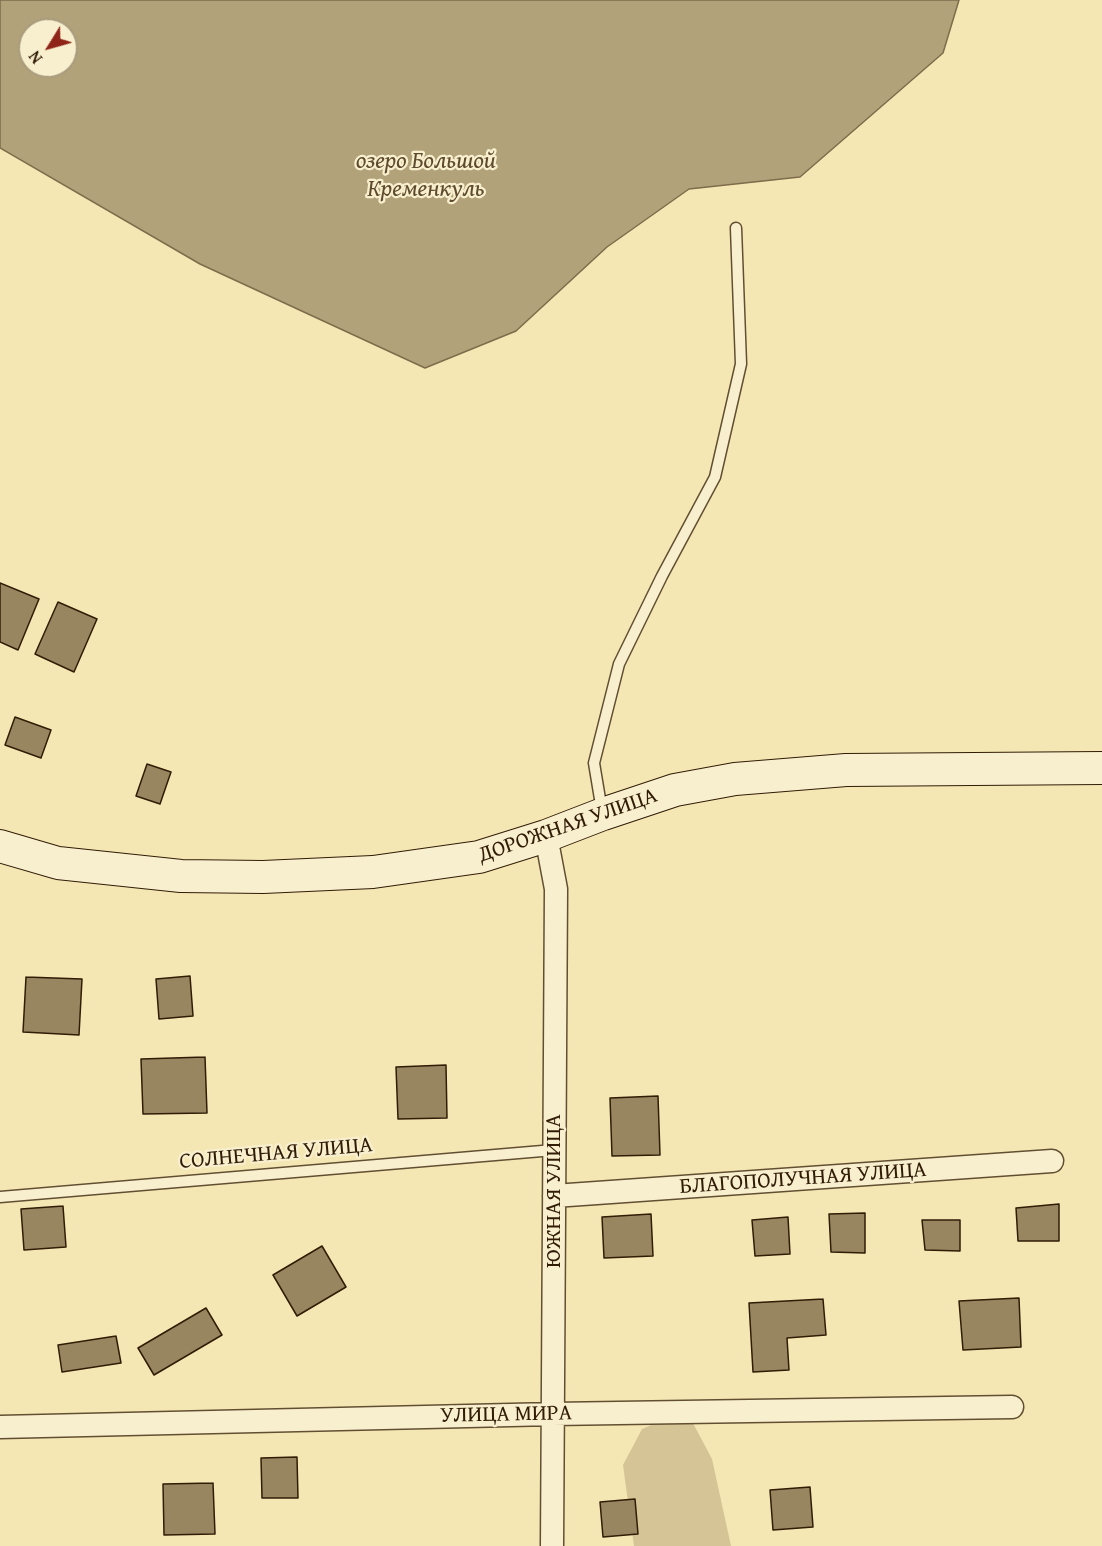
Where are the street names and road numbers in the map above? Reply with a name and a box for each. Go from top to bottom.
street label: ДОРОЖНАЯ УЛИЦА [475,783,661,869]
street label: ЮЖНАЯ УЛИЦА [541,1114,567,1268]
street label: СОЛНЕЧНАЯ УЛИЦА [178,1132,374,1176]
street label: БЛАГОПОЛУЧНАЯ УЛИЦА [679,1157,927,1201]
street label: УЛИЦА МИРА [440,1401,572,1429]

